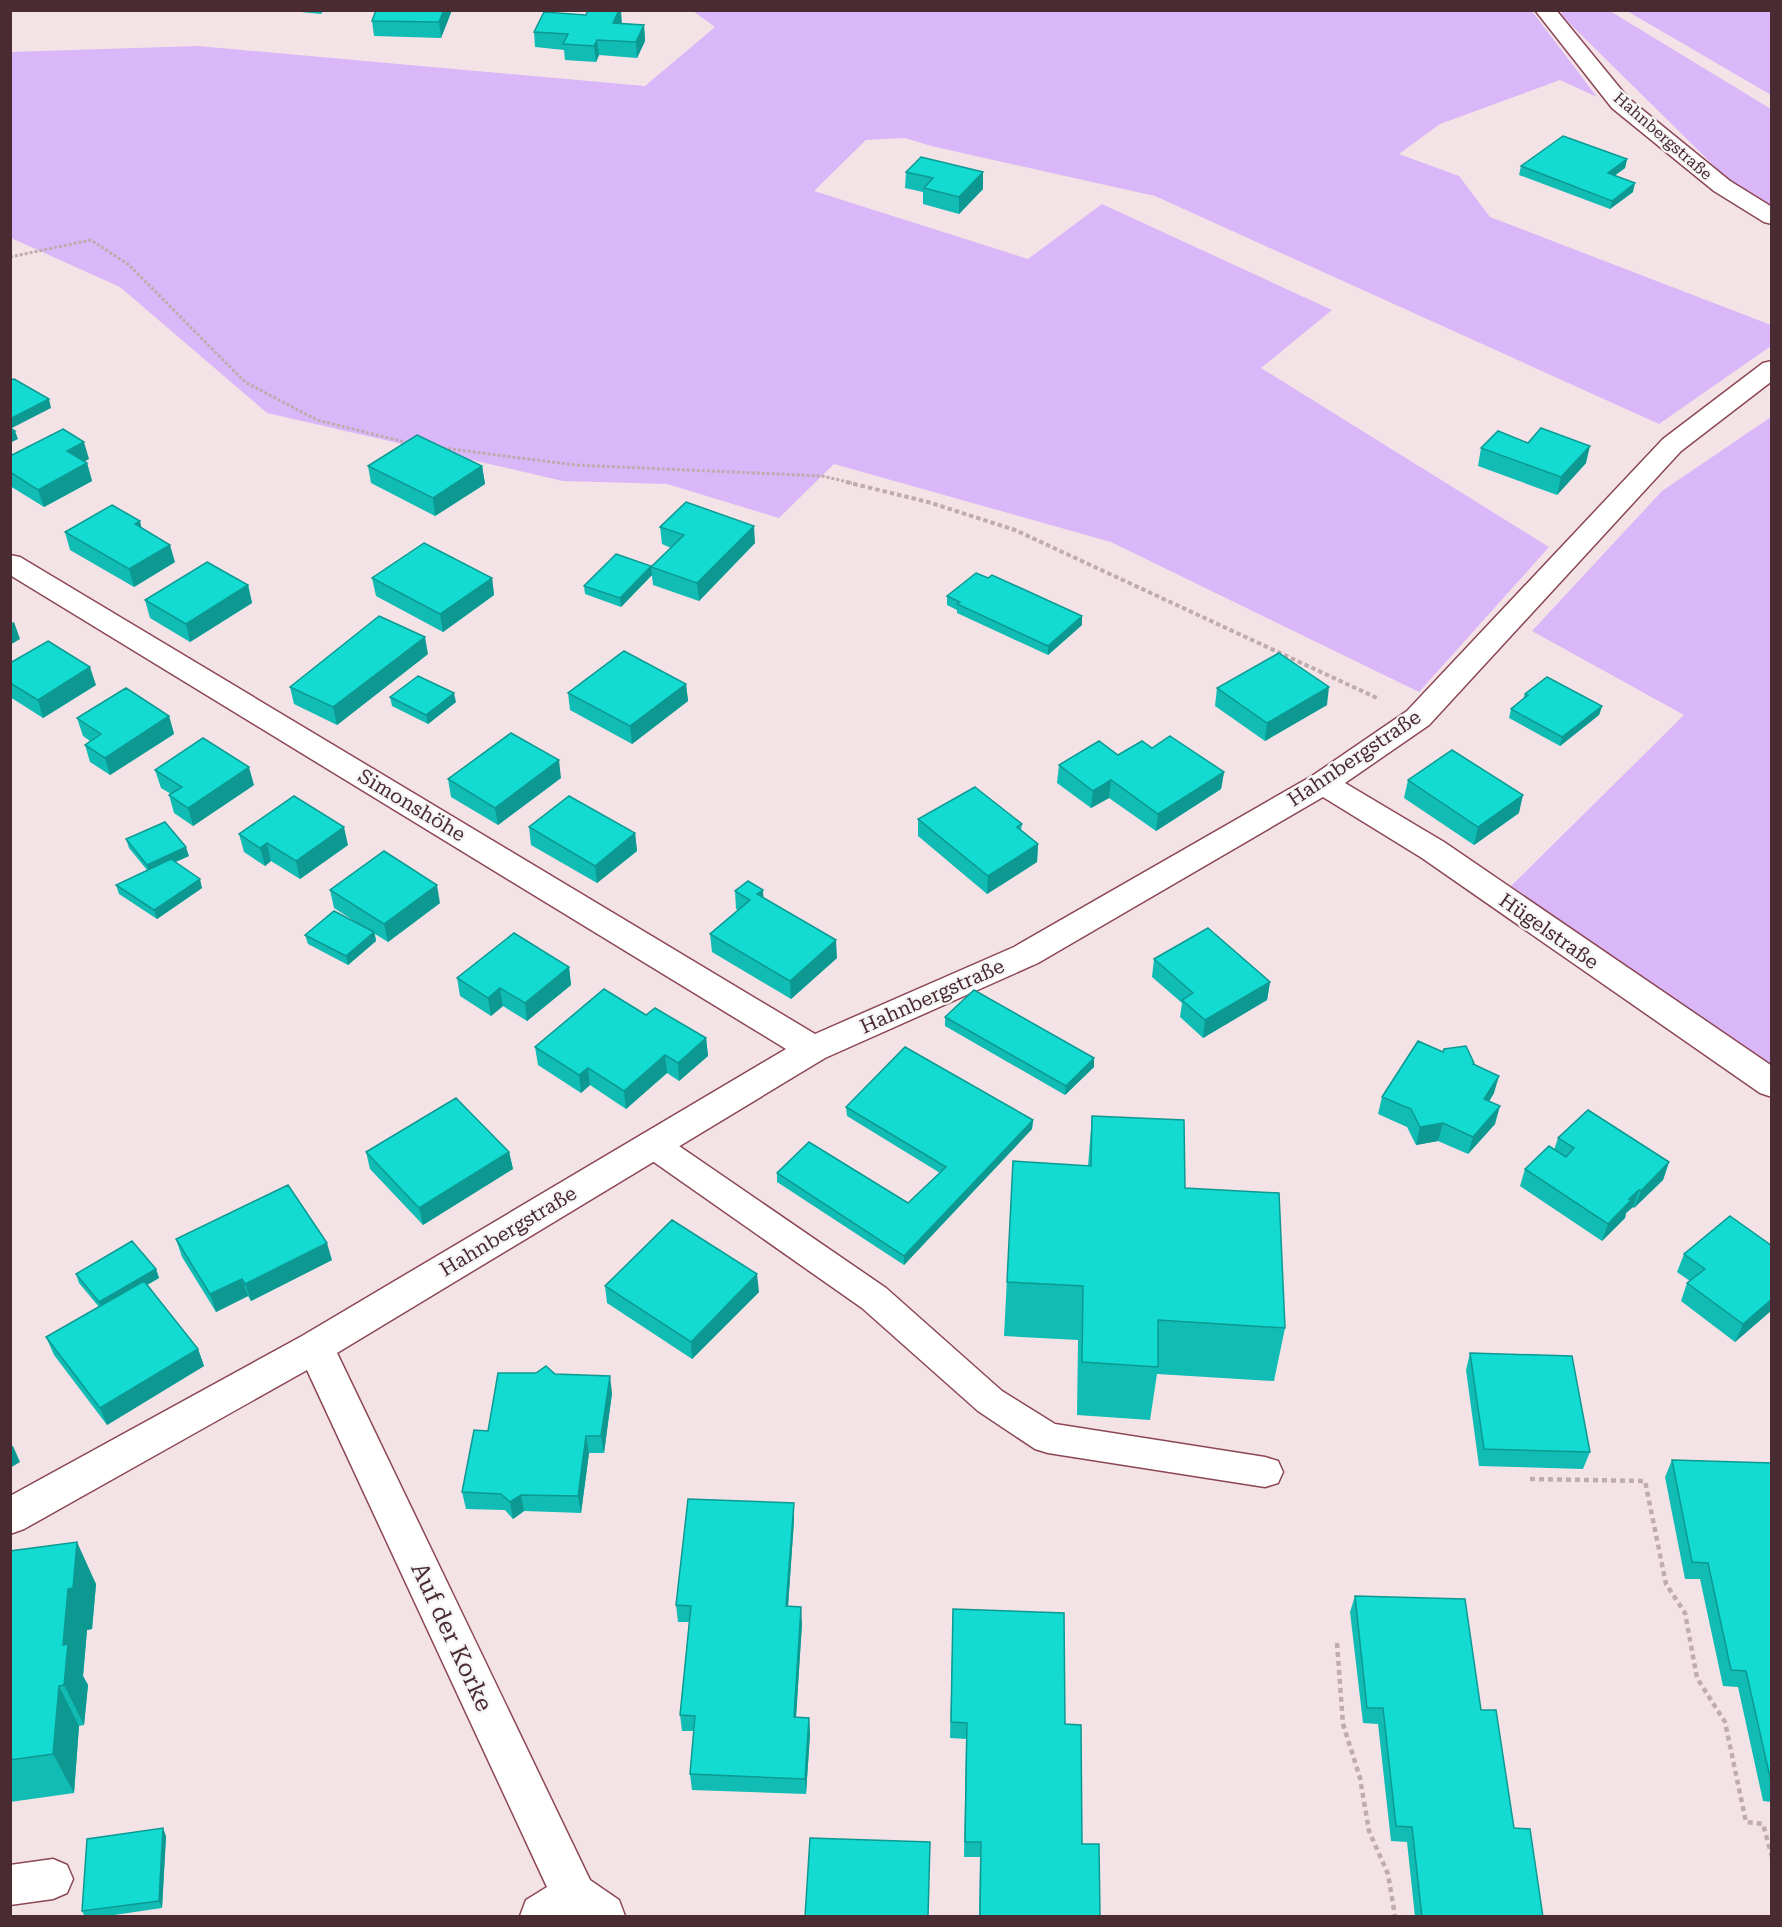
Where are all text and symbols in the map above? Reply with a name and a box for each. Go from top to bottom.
street label: Hahnbergstraße [1610,88,1716,184]
street label: Hahnbergstraße [1283,705,1425,811]
street label: Simonshöhe [354,764,470,846]
street label: Hügelstraße [1495,888,1603,974]
street label: Hahnbergstraße [856,953,1008,1039]
street label: Hahnbergstraße [435,1181,581,1281]
street label: Auf der Korke [405,1558,499,1716]

